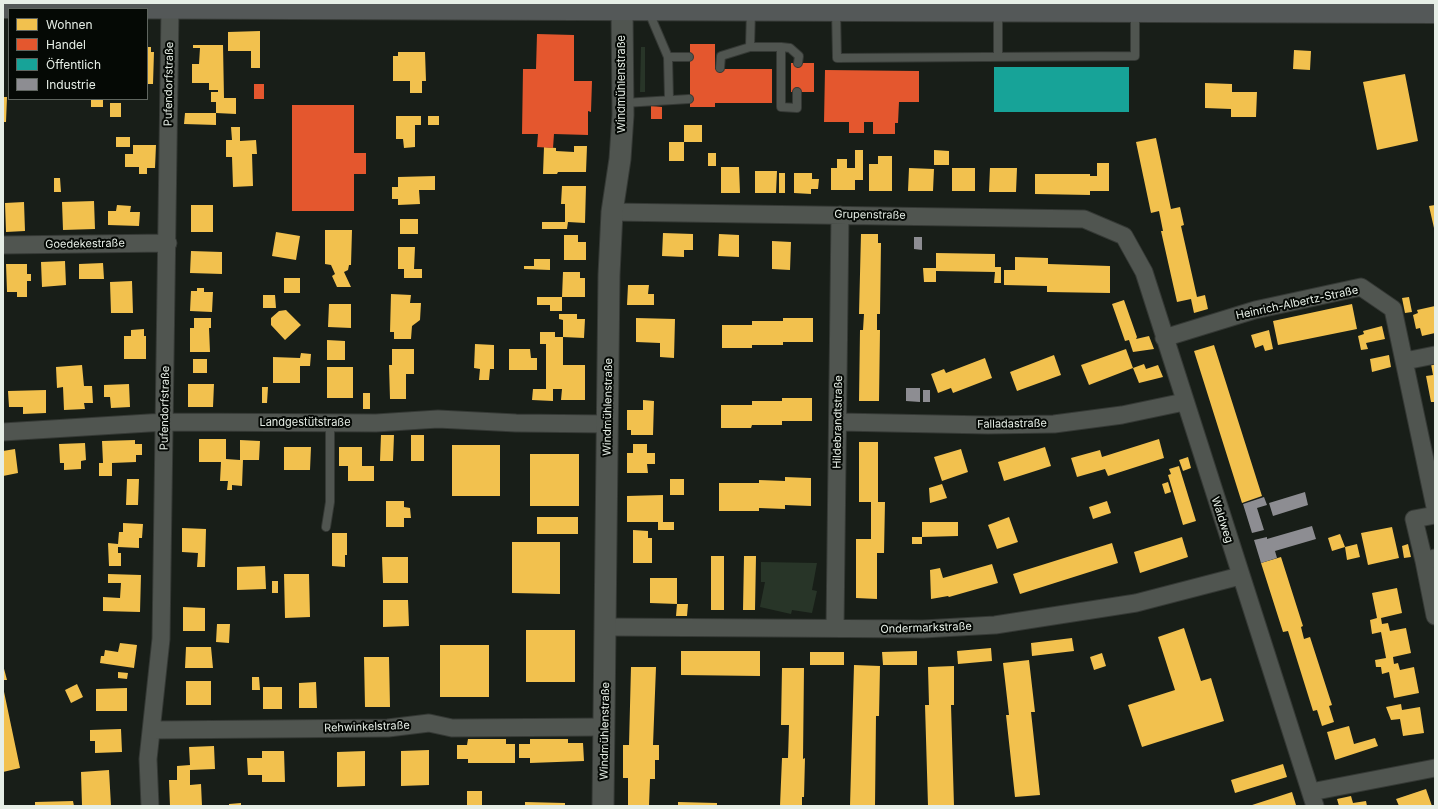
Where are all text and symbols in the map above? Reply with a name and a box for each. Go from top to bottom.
legend [8,8,148,100]
text: Wohnen [46,17,93,32]
street label: Windmühlenstraße [615,35,629,133]
text: Handel [46,37,86,52]
street label: Pufendorfstraße [162,42,176,126]
text: Öffentlich [46,57,101,72]
text: Industrie [46,77,96,92]
street label: Grupenstraße [834,208,906,222]
street label: Goedekestraße [45,237,125,251]
street label: Heinrich-Albertz-Straße [1235,284,1359,322]
street label: Windmühlenstraße [601,358,615,456]
street label: Pufendorfstraße [158,366,172,450]
street label: Hildebrandtstraße [831,375,845,469]
street label: Landgestütstraße [259,416,351,430]
street label: Falladastraße [977,417,1047,431]
street label: Waldweg [1208,495,1236,545]
street label: Ondermarkstraße [880,620,972,636]
street label: Windmühlenstraße [598,682,612,780]
street label: Rehwinkelstraße [324,719,410,735]

